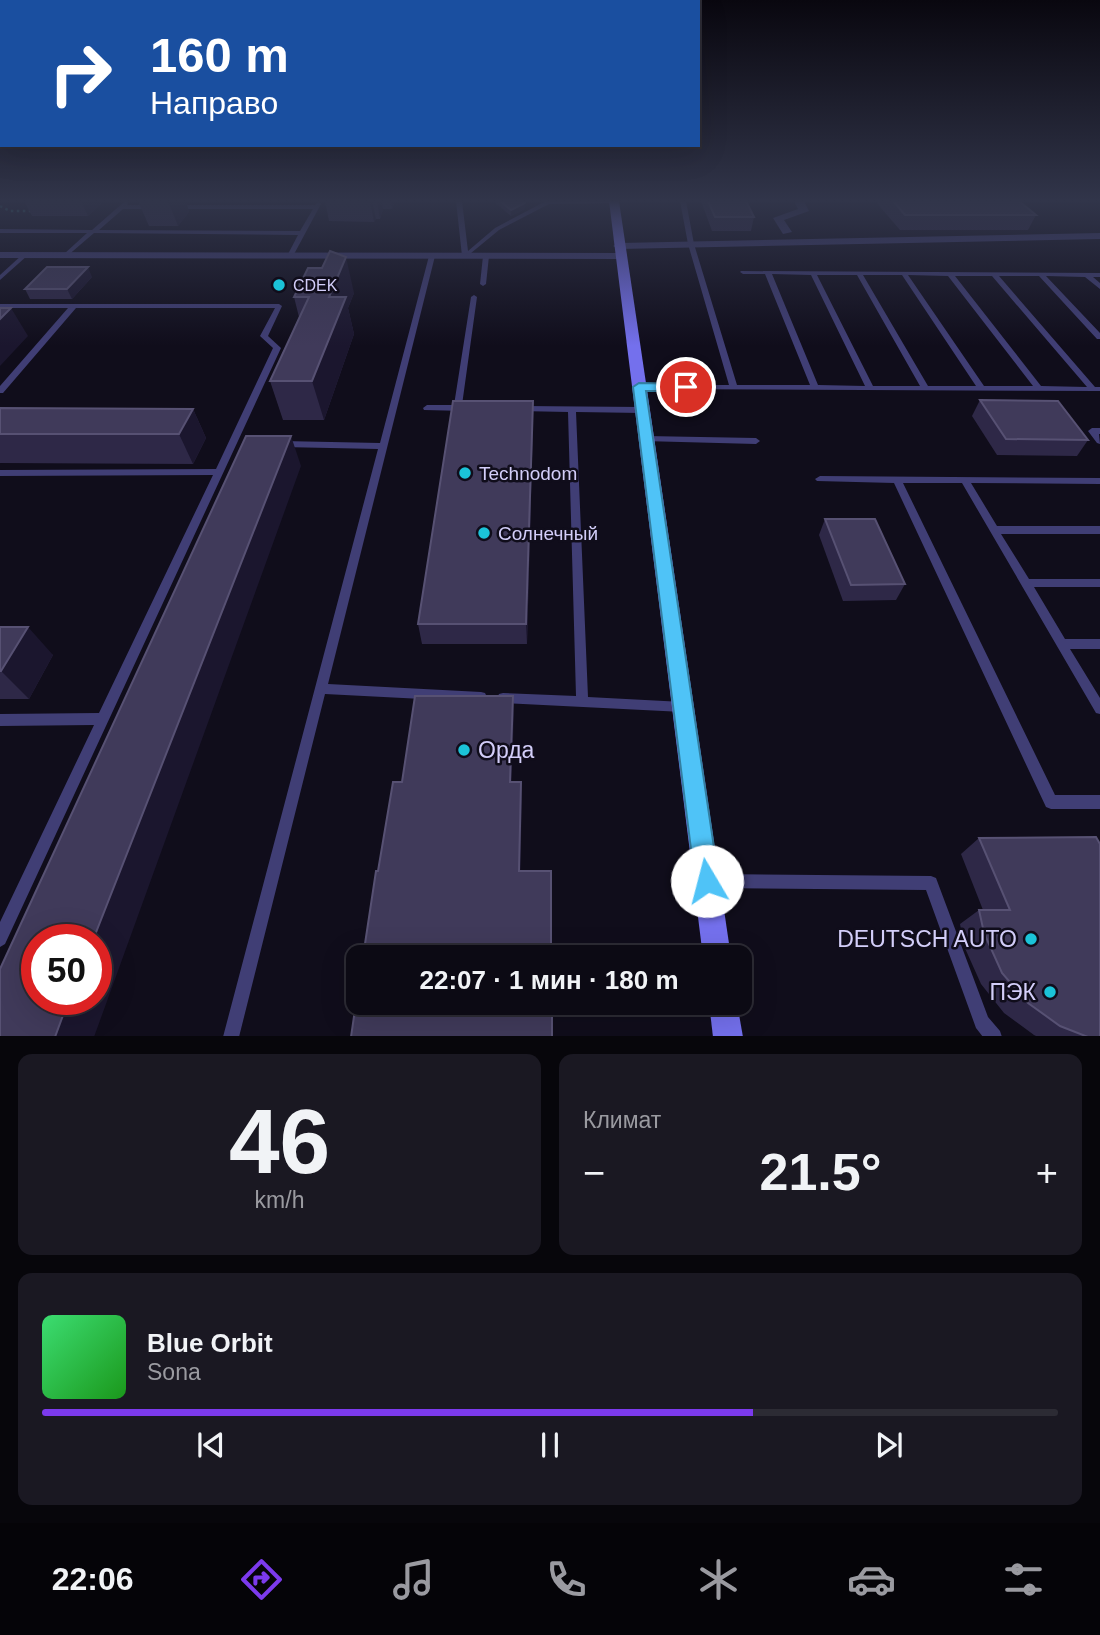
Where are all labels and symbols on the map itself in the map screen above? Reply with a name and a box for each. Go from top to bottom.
marker: CDEK [271,277,287,293]
place label: CDEK [293,277,338,294]
pin [656,357,716,417]
place label: Technodom [479,463,577,484]
marker: Technodom [457,465,473,481]
place label: Солнечный [498,523,598,544]
marker: Солнечный [476,525,492,541]
place label: Орда [478,737,535,763]
marker: Орда [456,742,472,758]
position arrow [670,844,744,918]
speed limit sign: 50 [21,924,112,1015]
place label: DEUTSCH AUTO [837,926,1017,952]
marker: DEUTSCH AUTO [1023,931,1039,947]
place label: ПЭК [990,979,1037,1005]
marker: ПЭК [1042,984,1058,1000]

